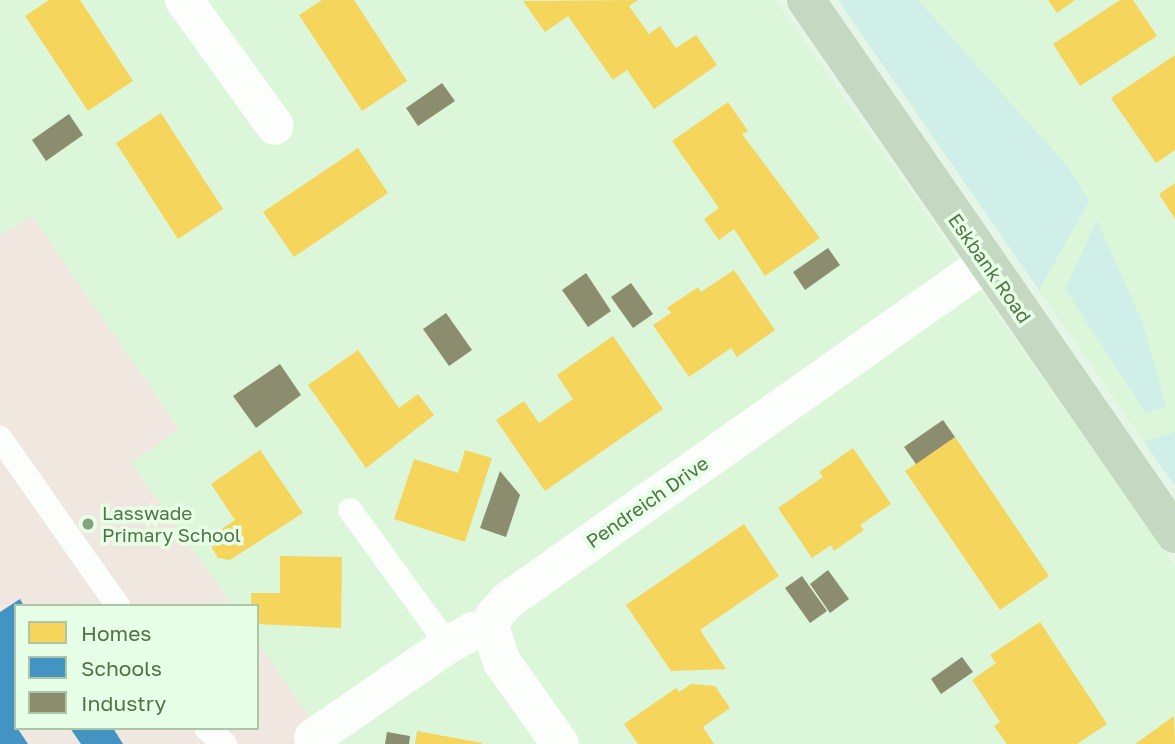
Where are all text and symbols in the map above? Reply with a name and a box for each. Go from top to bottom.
street label: Eskbank Road [944,209,1036,327]
street label: Pendreich Drive [582,451,712,553]
place label: Lasswade Primary School [102,502,241,546]
marker: Lasswade Primary School [80,516,96,532]
legend [14,604,259,730]
text: Homes [81,620,151,646]
text: Schools [81,655,162,681]
text: Industry [81,690,166,716]

